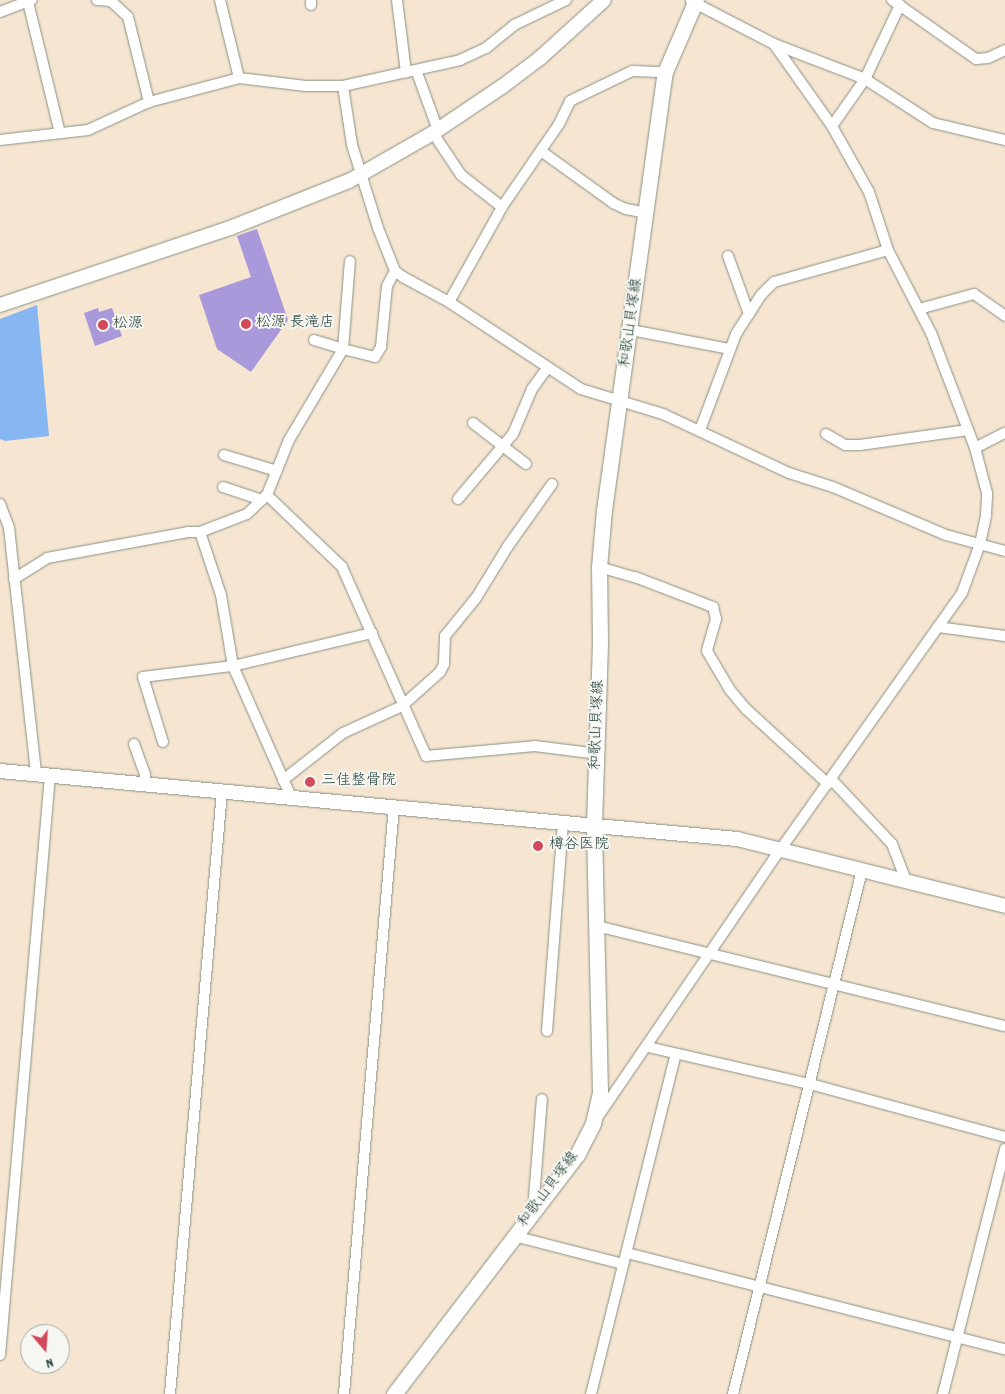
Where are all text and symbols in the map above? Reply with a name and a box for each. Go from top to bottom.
street label: 和歌山貝塚線 [617,277,647,369]
place label: 松源 長滝店 [256,315,334,333]
place label: 松源 [113,316,143,334]
marker: 松源 長滝店 [240,318,252,330]
marker: 松源 [97,319,109,331]
street label: 和歌山貝塚線 [587,680,609,770]
place label: 三佳整骨院 [321,773,396,791]
marker: 三佳整骨院 [303,775,317,789]
place label: 樽谷医院 [549,837,609,855]
marker: 樽谷医院 [531,839,545,853]
street label: 和歌山貝塚線 [515,1149,583,1231]
north arrow [20,1324,70,1374]
text: N [43,1352,56,1373]

